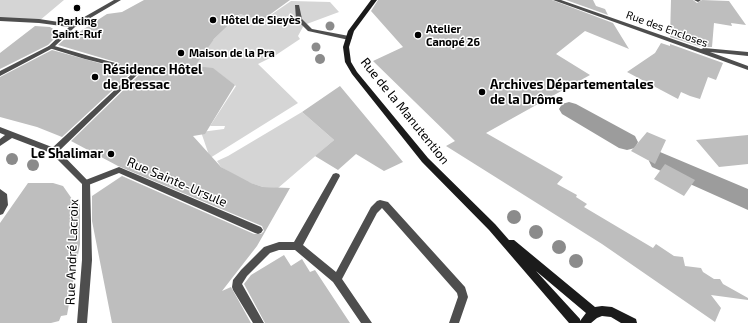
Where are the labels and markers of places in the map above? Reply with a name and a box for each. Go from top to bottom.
marker: Parking Saint-Ruf [72,3,82,13]
place label: Hôtel de Sieyès [221,13,301,27]
place label: Parking Saint-Ruf [52,14,102,40]
marker: Hôtel de Sieyès [208,15,218,25]
place label: Atelier Canopé 26 [426,22,480,48]
marker: Atelier Canopé 26 [413,30,423,40]
place label: Maison de la Pra [189,46,275,60]
marker: Maison de la Pra [176,48,186,58]
place label: Résidence Hôtel de Bressac [103,62,202,93]
marker: Résidence Hôtel de Bressac [90,72,100,82]
place label: Archives Départementales de la Drôme [490,77,654,108]
marker: Archives Départementales de la Drôme [477,87,487,97]
place label: Le Shalimar [31,146,103,162]
marker: Le Shalimar [106,149,116,159]

